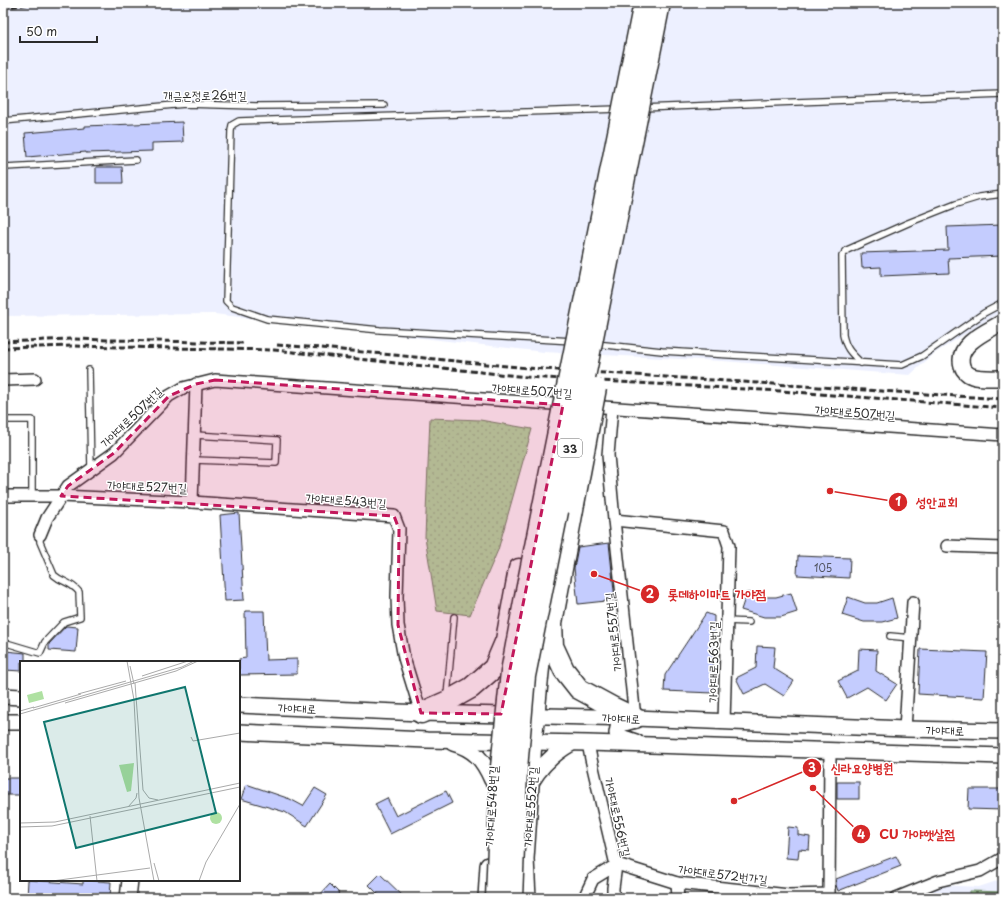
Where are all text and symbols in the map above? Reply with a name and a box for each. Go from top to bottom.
scale bar [20,18,97,44]
text: 50 m [26,22,57,40]
street label: 개금온정로26번길 [163,86,247,104]
street label: 가야대로507번길 [491,378,573,402]
street label: 가야대로507번길 [96,382,167,452]
street label: 가야대로507번길 [814,400,896,424]
road number: 33 [558,439,582,457]
street label: 가야대로527번길 [107,476,188,496]
street label: 가야대로543번길 [305,488,387,512]
callout: 성안교회 [888,490,966,515]
text: 1 [895,492,901,510]
text: 성안교회 [915,492,958,511]
house number: 105 [814,560,832,575]
callout: 롯데하이마트 가야점 [640,582,774,607]
text: 2 [646,584,655,602]
text: 롯데하이마트 가야점 [668,584,767,603]
street label: 가야대로557번길 [600,591,626,673]
street label: 가야대로563번길 [703,621,723,703]
inset map [20,661,240,881]
street label: 가야대로 [277,698,317,718]
street label: 가야대로 [601,708,641,728]
street label: 가야대로 [926,721,964,739]
callout: 신라요양병원 [802,756,901,781]
text: 3 [808,758,816,776]
text: 신라요양병원 [831,758,893,777]
street label: 가야대로548번길 [480,765,502,847]
street label: 가야대로552번길 [518,766,542,848]
street label: 가야대로556번길 [600,775,636,859]
callout: CU 가야햇살점 [851,822,963,847]
text: CU 가야햇살점 [879,824,955,843]
text: 4 [857,825,865,843]
street label: 가야대로572번가길 [677,860,769,888]

